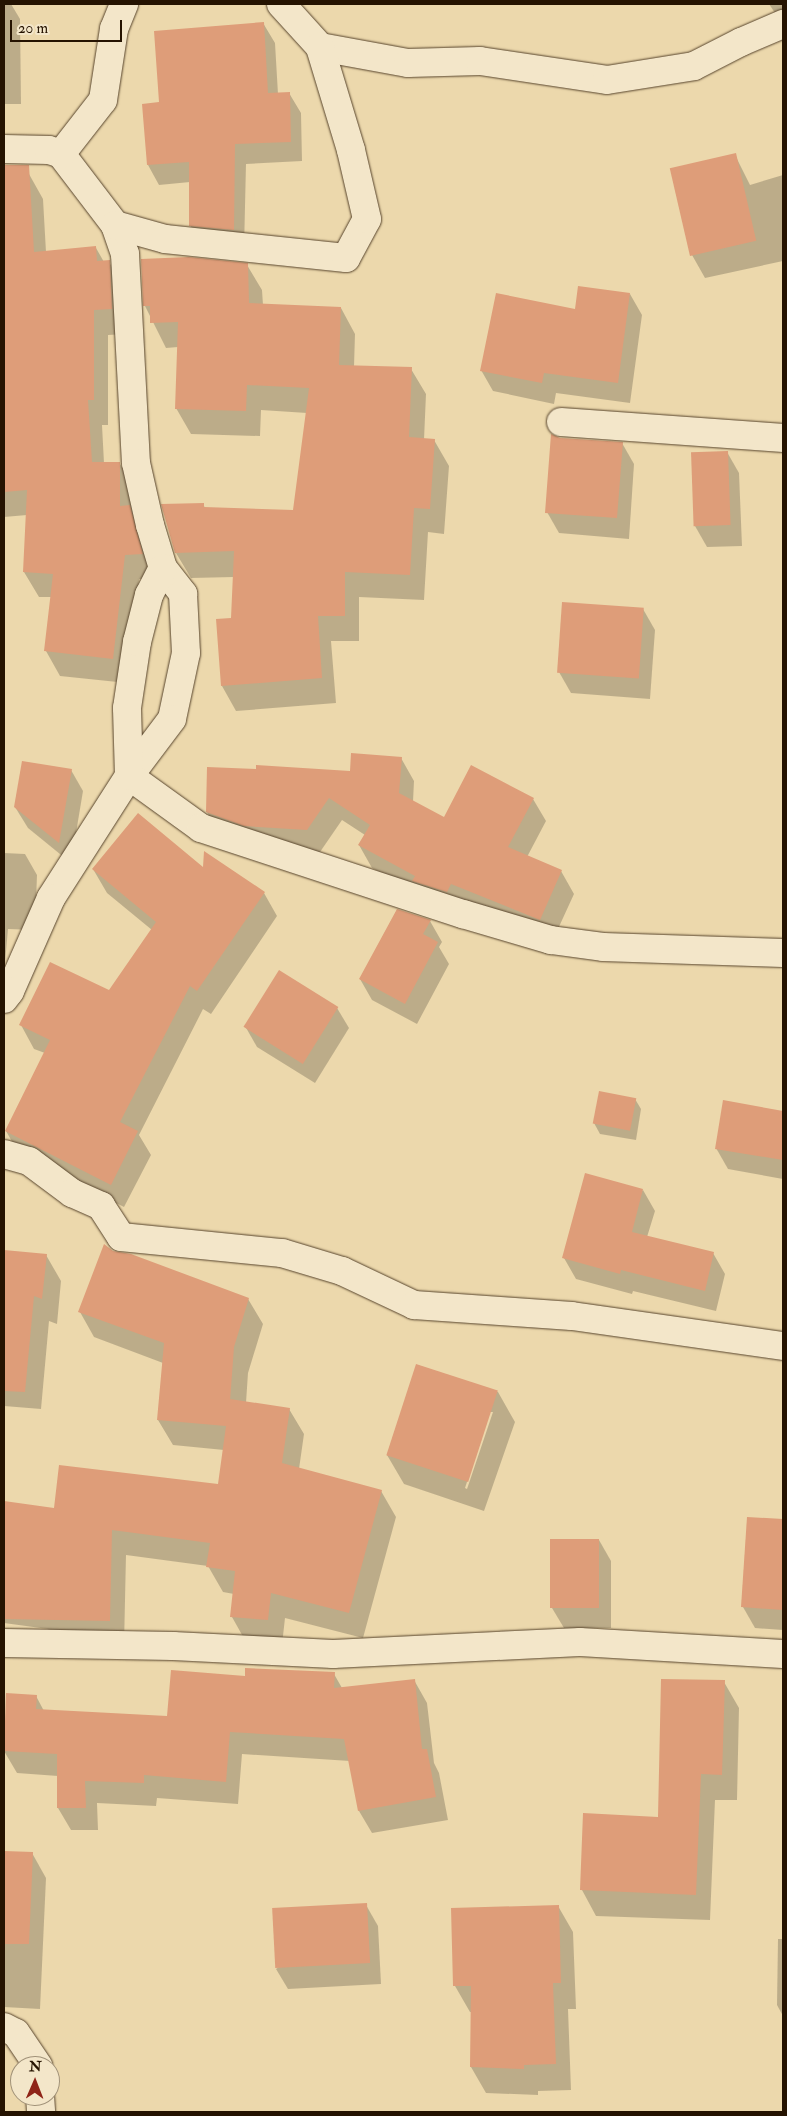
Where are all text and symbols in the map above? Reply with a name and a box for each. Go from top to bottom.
scale bar [12,10,125,42]
text: 20 m [18,19,48,38]
north arrow [10,2056,60,2106]
text: N [29,2058,42,2075]

